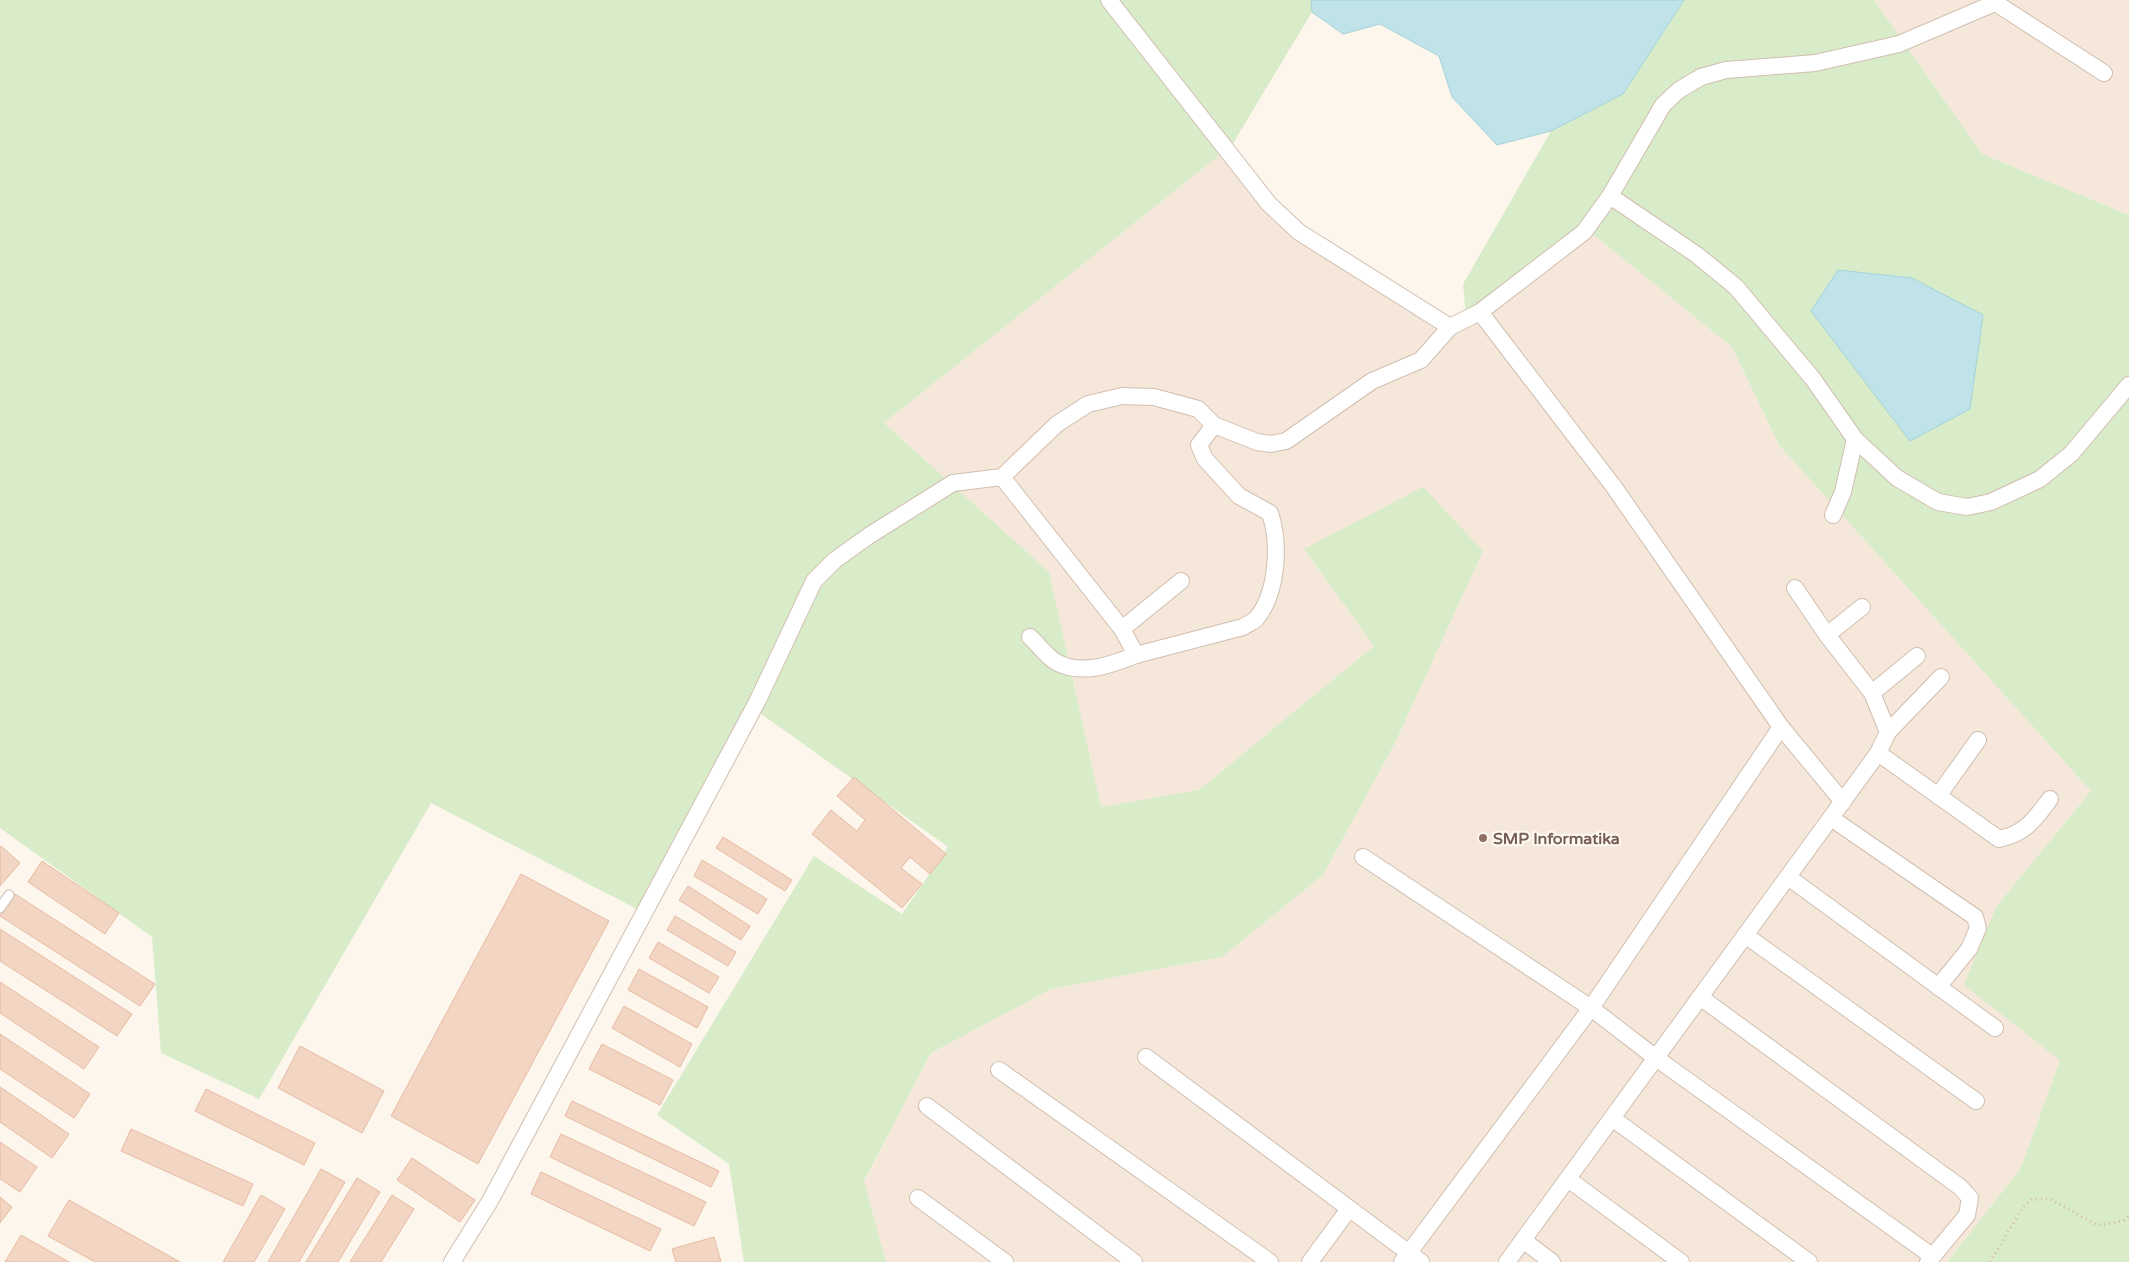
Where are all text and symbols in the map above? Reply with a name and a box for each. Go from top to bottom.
place label: SMP Informatika [1493,829,1620,849]
marker: SMP Informatika [1477,832,1489,844]

